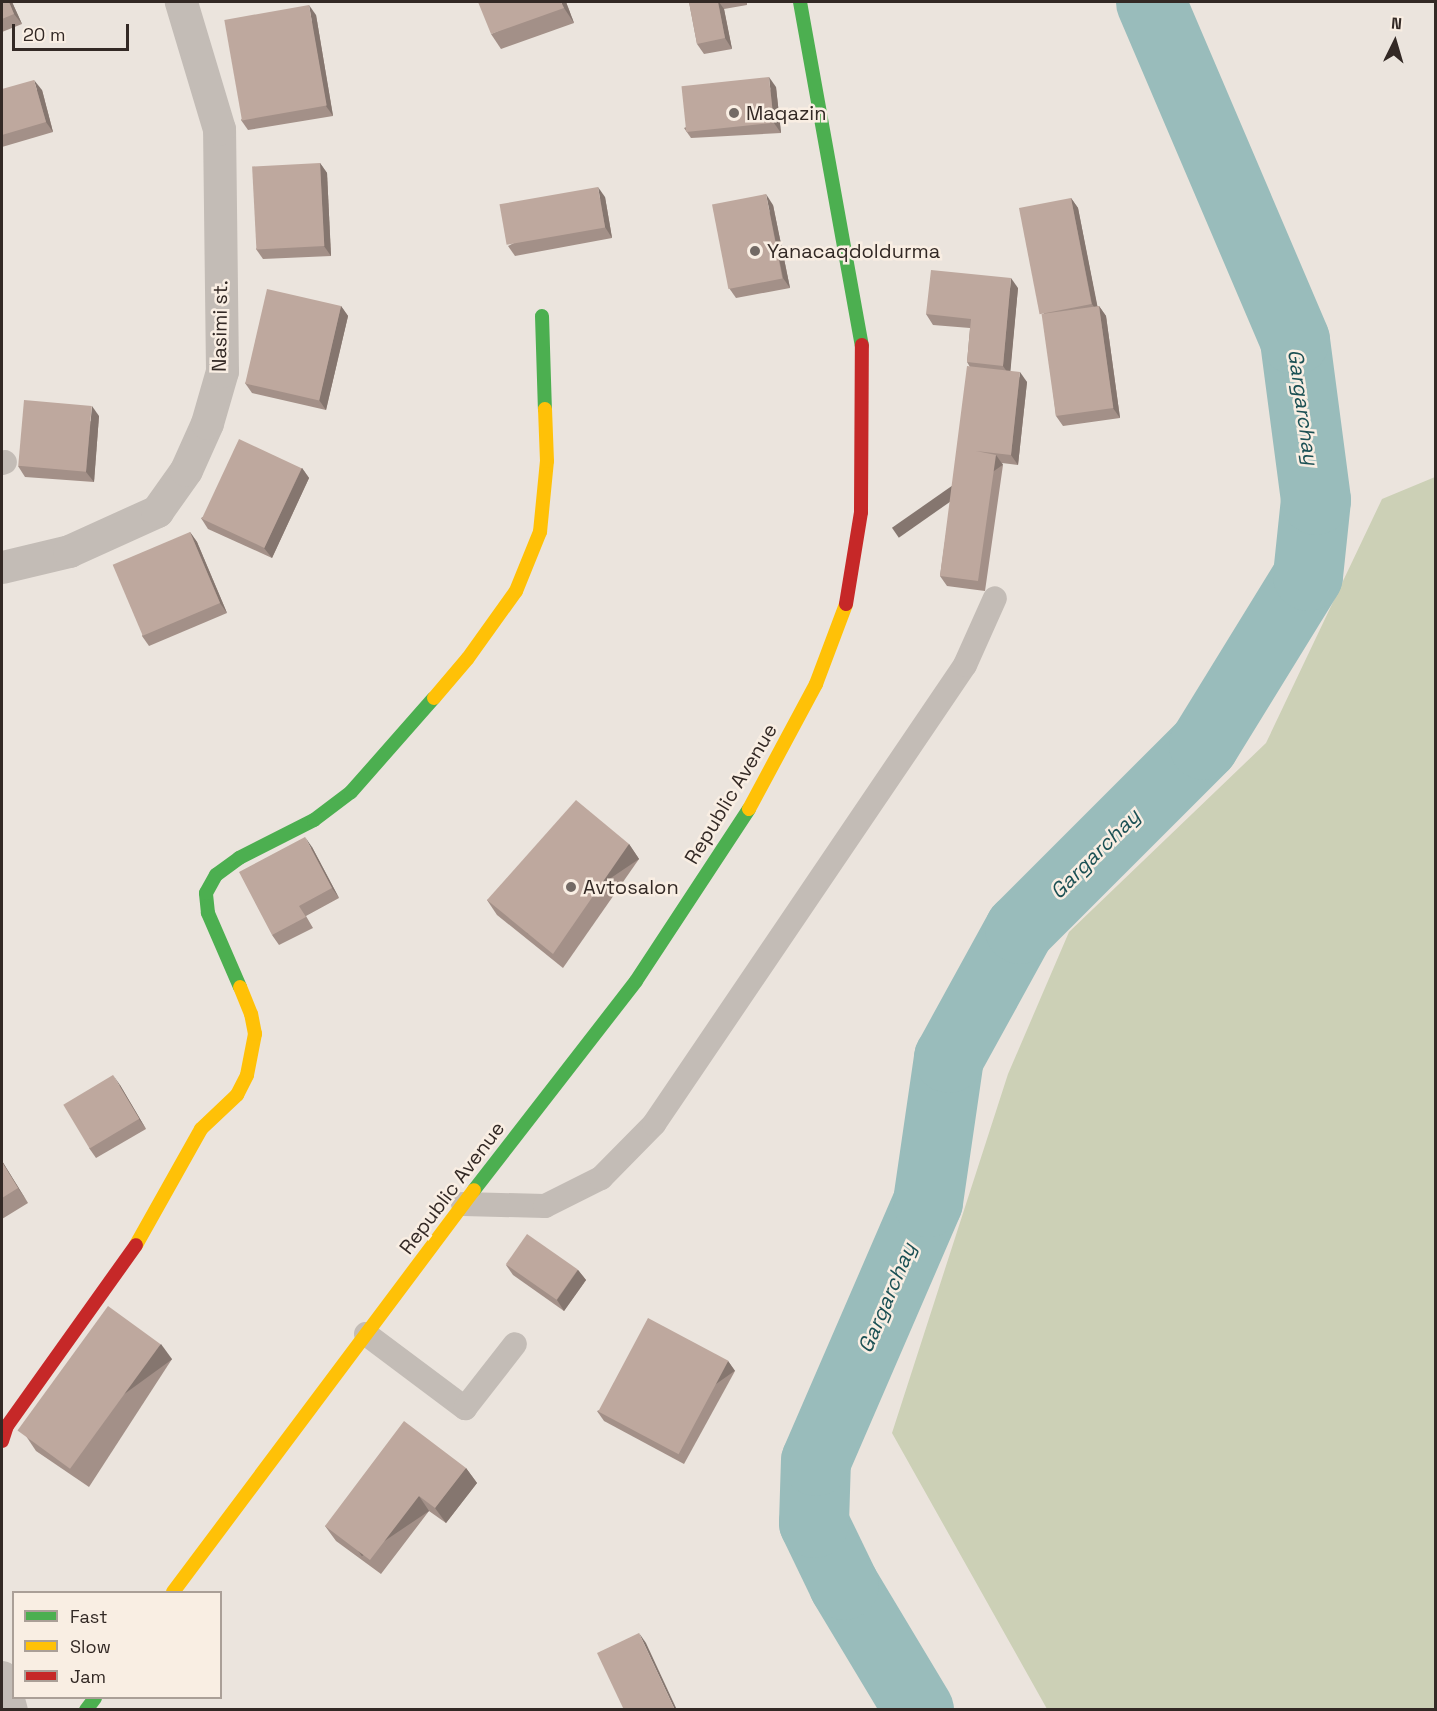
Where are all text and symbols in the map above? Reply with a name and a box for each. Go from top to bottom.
scale bar [15,12,132,50]
north arrow [1365,12,1425,72]
text: N [1390,13,1403,34]
text: 20 m [23,23,66,46]
place label: Maqazin [746,101,826,125]
marker: Maqazin [727,106,741,120]
place label: Yanacaqdoldurma [767,239,940,263]
marker: Yanacaqdoldurma [748,244,762,258]
street label: Nasimi st. [207,280,233,372]
water label: Gargarchay [1282,347,1324,467]
street label: Republic Avenue [680,719,782,869]
water label: Gargarchay [1045,804,1145,904]
place label: Avtosalon [583,875,679,899]
marker: Avtosalon [564,880,578,894]
street label: Republic Avenue [394,1117,510,1259]
water label: Gargarchay [853,1239,921,1357]
legend [12,1591,222,1699]
text: Fast [70,1605,107,1628]
text: Slow [70,1635,111,1658]
text: Jam [70,1665,106,1688]

